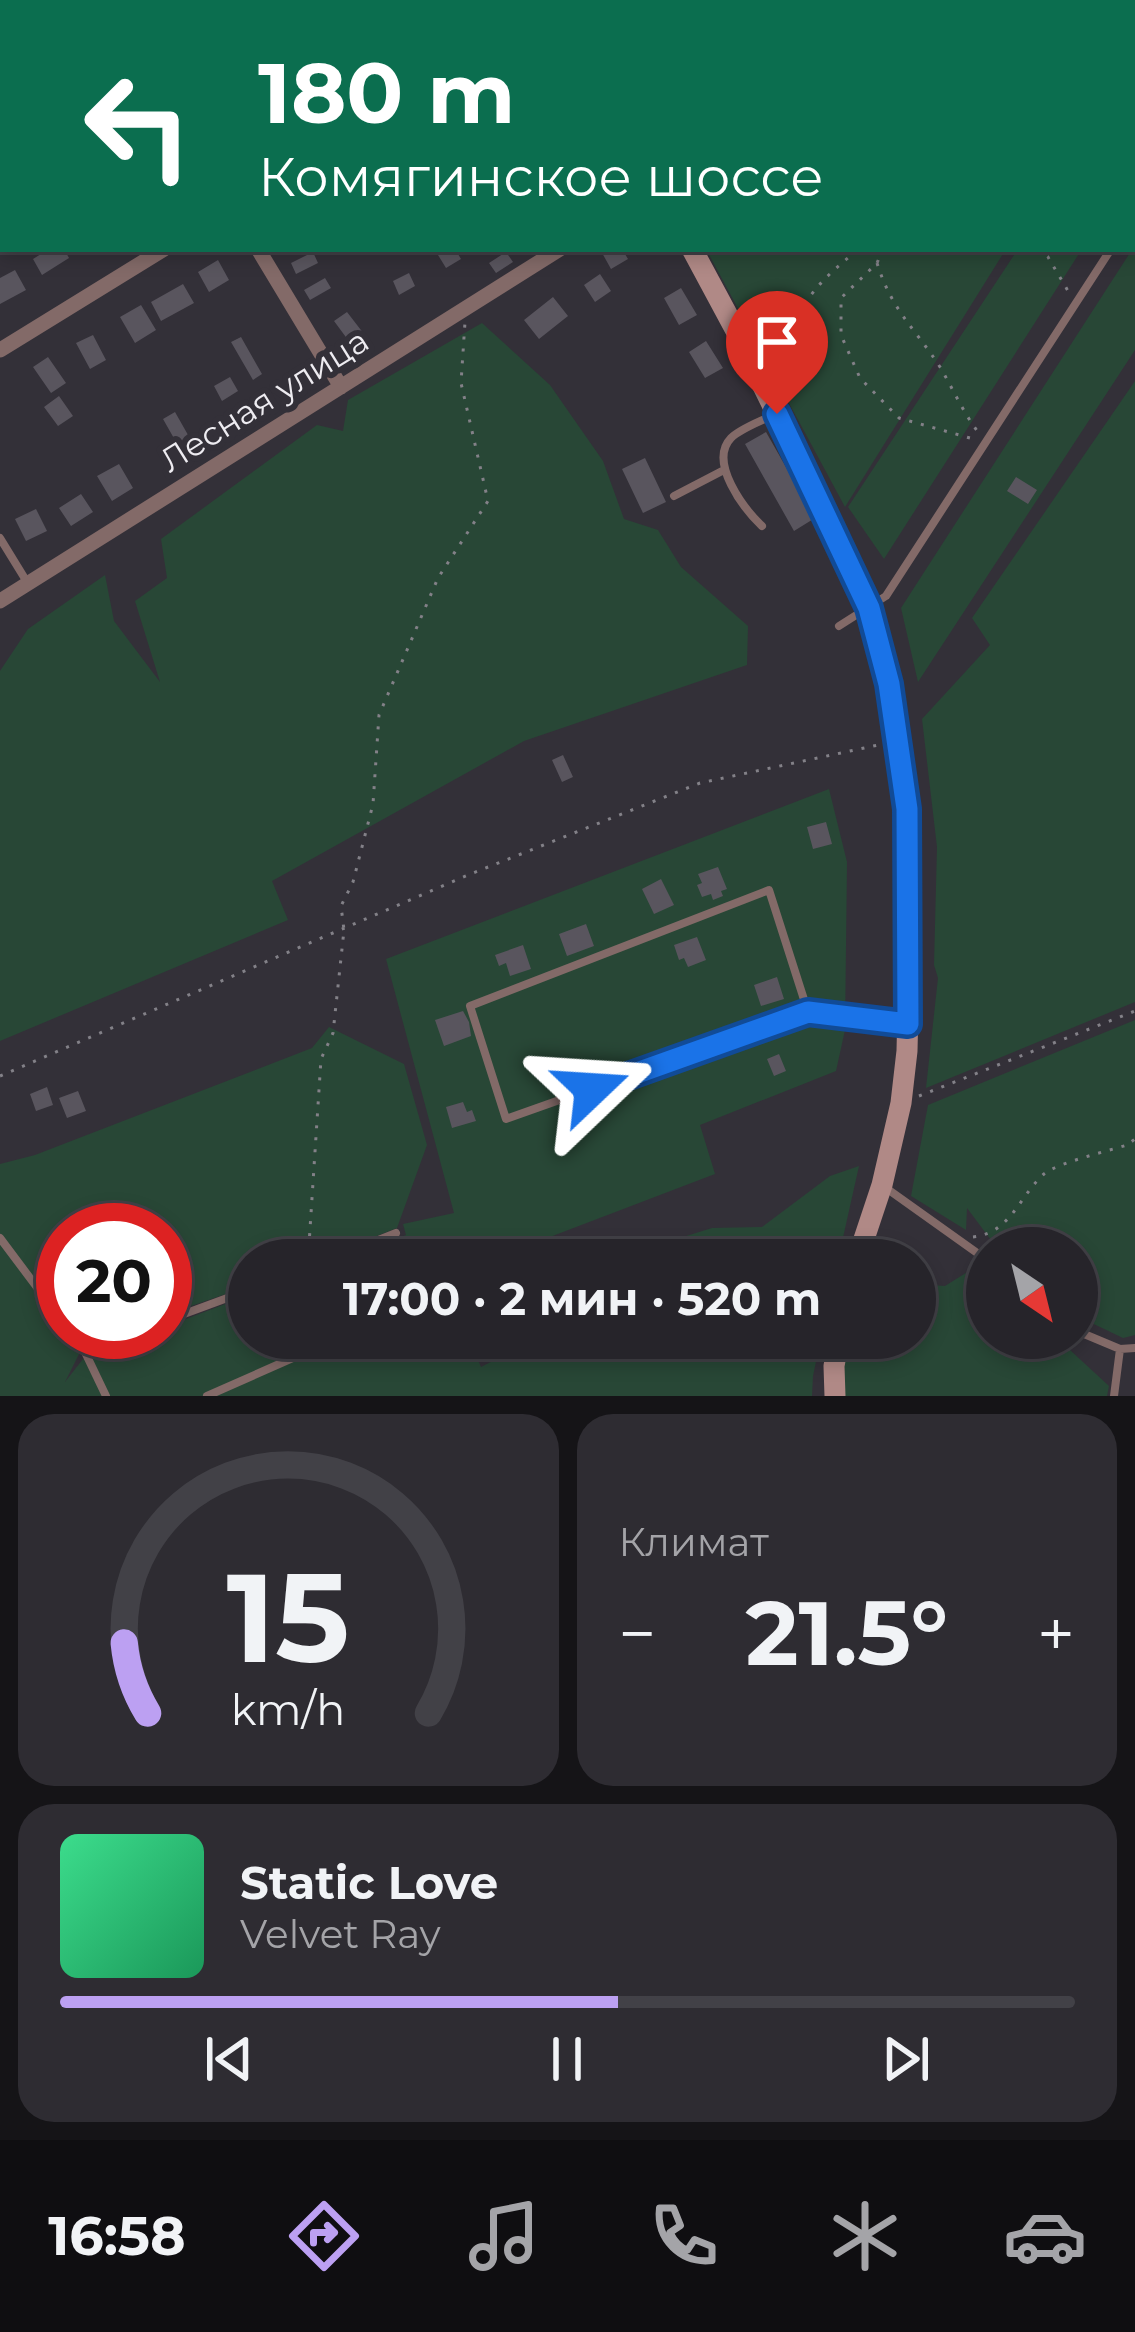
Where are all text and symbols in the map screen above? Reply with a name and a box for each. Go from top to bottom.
text: 180 m [258,42,515,144]
icon: left [60,48,216,204]
text: Комягинское шоссе [258,144,824,210]
pin [726,291,828,414]
icon: arrive [744,309,810,375]
street label: Лесная улица [152,320,376,480]
position arrow [529,1026,655,1152]
speed limit sign: 20 [36,1203,192,1359]
north arrow [966,1227,1098,1359]
map controls [966,1227,1098,1359]
text: 17:00 · 2 мин · 520 m [343,1271,821,1326]
text: Климат [619,1518,769,1566]
text: 15 [227,1541,350,1693]
text: 21.5° [745,1578,948,1688]
text: − [619,1593,656,1674]
text: + [1037,1593,1075,1674]
text: km/h [231,1683,345,1736]
text: Static Love [240,1855,498,1910]
text: Velvet Ray [240,1910,441,1958]
icon: previous [196,2026,262,2092]
icon: pause [534,2026,600,2092]
icon: next [873,2026,939,2092]
icon: directions [282,2194,366,2278]
icon: music [462,2194,546,2278]
icon: phone [642,2194,726,2278]
icon: climate [823,2194,907,2278]
icon: car [1003,2194,1087,2278]
text: 16:58 [48,2203,186,2269]

